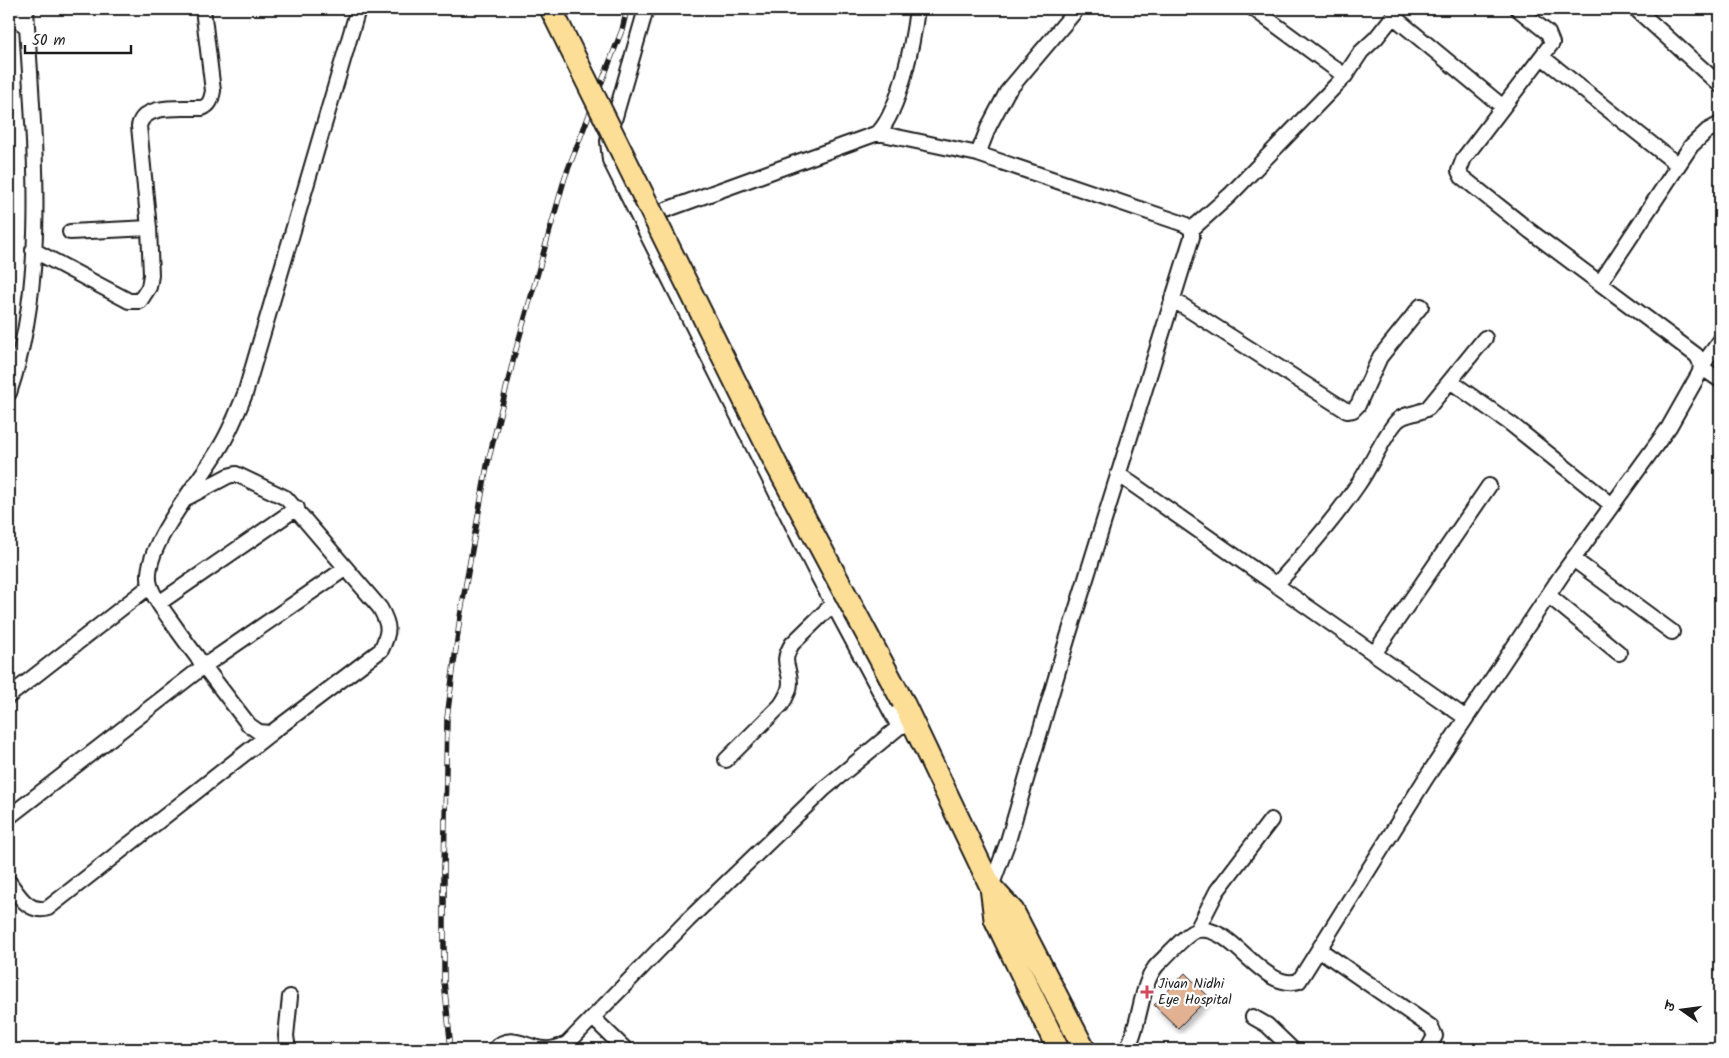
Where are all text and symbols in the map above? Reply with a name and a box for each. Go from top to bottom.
scale bar [25,22,131,54]
text: 50 m [32,29,66,53]
place label: Jivan Nidhi Eye Hospital [1158,973,1232,1011]
marker: Jivan Nidhi Eye Hospital [1140,985,1154,999]
north arrow [1656,986,1706,1036]
text: उ [1659,997,1683,1014]

